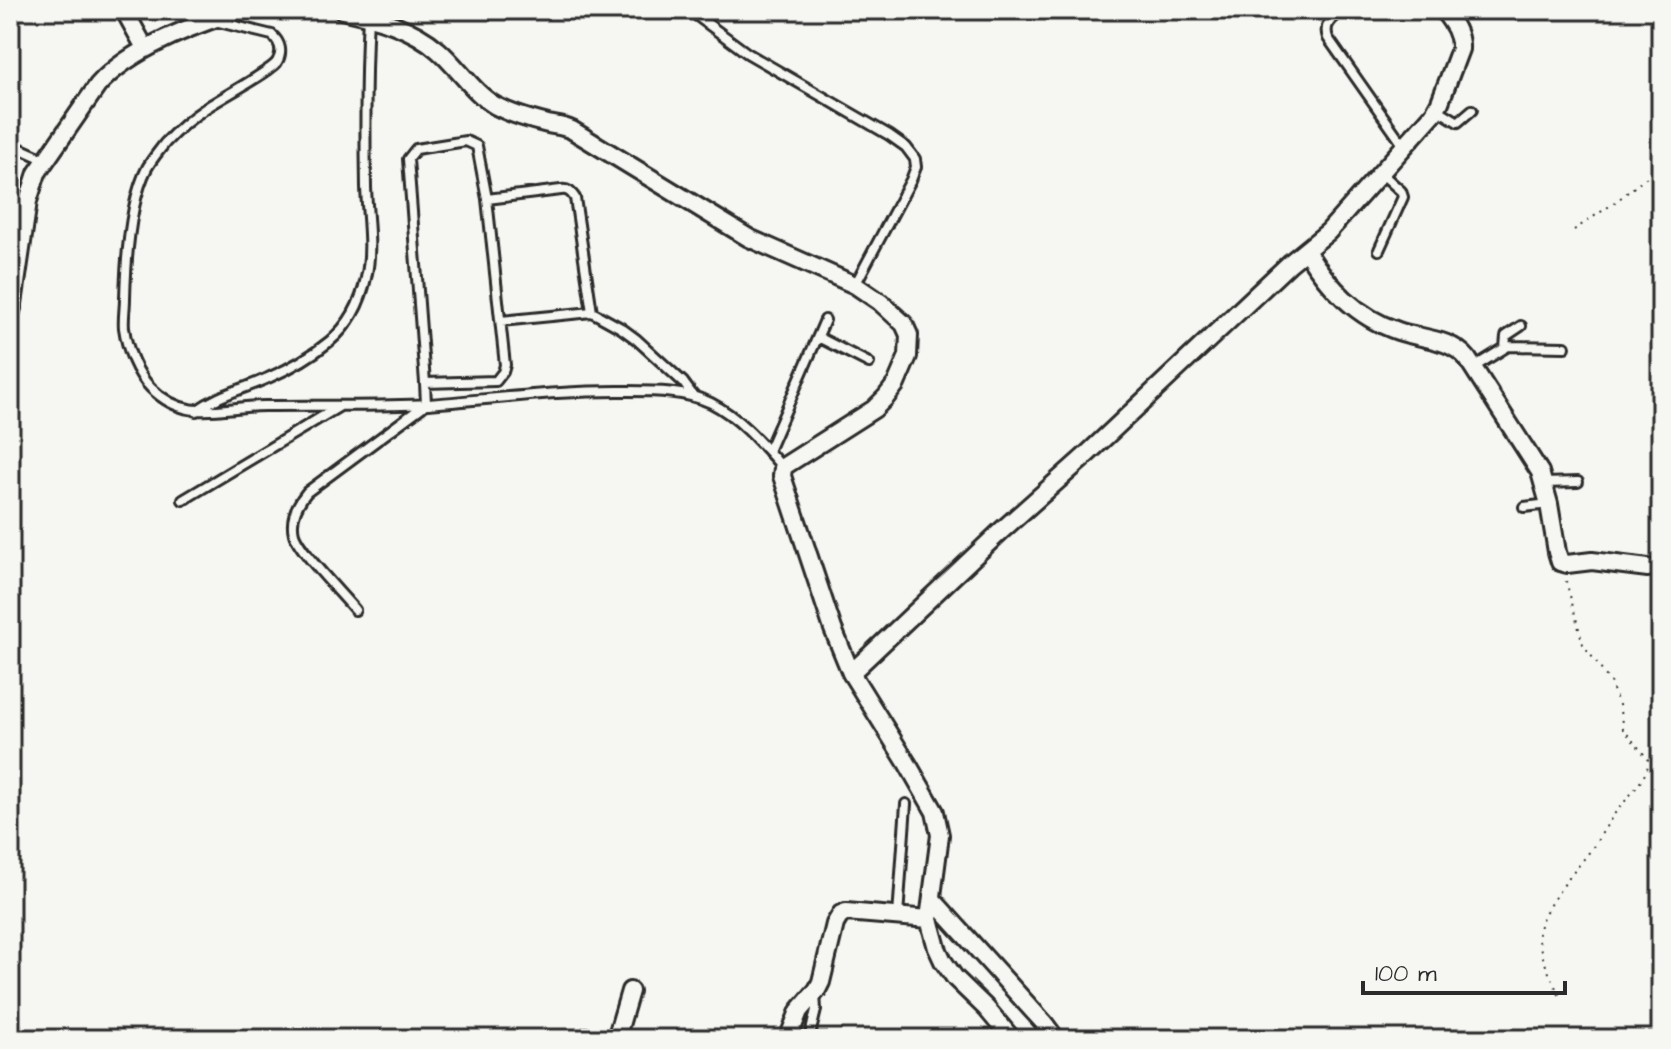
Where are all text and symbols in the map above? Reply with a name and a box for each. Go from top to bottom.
scale bar [1363,945,1565,995]
text: 100 m [1375,957,1437,991]

